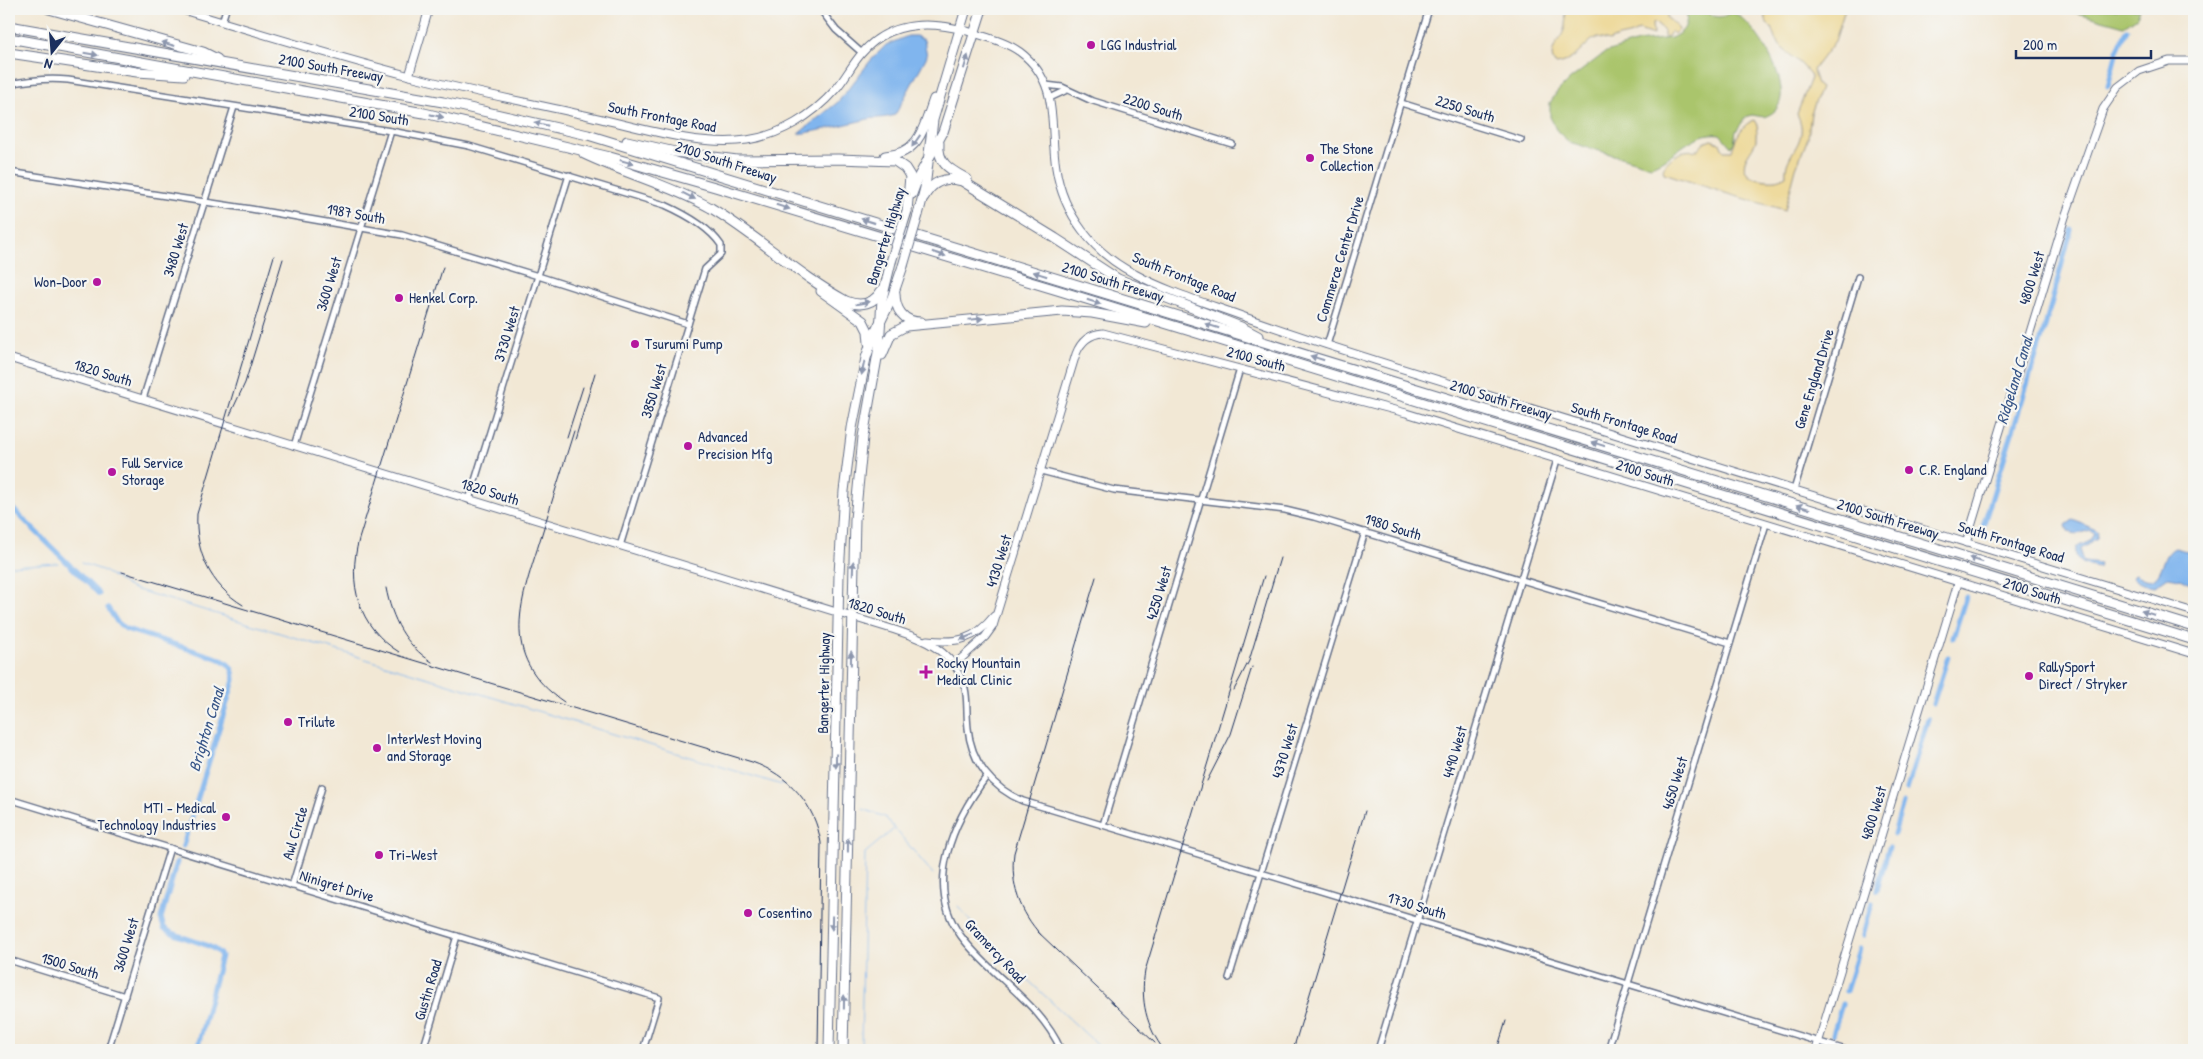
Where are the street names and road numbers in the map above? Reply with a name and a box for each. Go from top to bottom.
street label: 2100 South Freeway [277,48,385,87]
street label: 2200 South [1121,88,1186,126]
street label: 2250 South [1433,90,1497,127]
street label: South Frontage Road [606,96,718,137]
street label: 2100 South [348,100,410,131]
street label: 2100 South Freeway [673,135,780,188]
street label: Bangerter Highway [861,184,910,287]
street label: Commerce Center Drive [1310,193,1369,325]
street label: 1987 South [325,198,387,229]
street label: 3480 West [157,220,194,279]
street label: South Frontage Road [1129,246,1239,307]
street label: 4800 West [2013,248,2050,307]
street label: 3600 West [310,253,347,314]
street label: 2100 South Freeway [1060,256,1167,307]
street label: 3730 West [488,303,525,364]
street label: Gene England Drive [1788,326,1839,431]
street label: 2100 South [1225,341,1288,376]
street label: 1820 South [72,354,135,391]
street label: 3850 West [635,360,672,421]
street label: 2100 South Freeway [1448,374,1555,425]
street label: South Frontage Road [1569,396,1680,449]
street label: 2100 South [1614,454,1677,491]
street label: 1820 South [459,473,522,510]
street label: 2100 South Freeway [1835,493,1942,544]
street label: 1980 South [1362,508,1424,545]
street label: South Frontage Road [1956,515,2067,568]
street label: 4130 West [981,531,1017,590]
street label: 4250 West [1140,563,1177,622]
street label: 2100 South [2001,572,2064,609]
street label: 1820 South [846,592,909,629]
street label: Bangerter Highway [812,632,835,734]
street label: 4370 West [1266,720,1303,781]
street label: 4490 West [1437,723,1472,780]
street label: 4650 West [1657,753,1693,812]
street label: 4800 West [1855,783,1892,842]
street label: Awl Circle [276,804,313,862]
street label: Ninigret Drive [297,864,377,907]
street label: 1730 South [1385,887,1449,924]
street label: 3600 West [107,914,144,975]
street label: Gramercy Road [960,914,1031,988]
street label: 1500 South [39,947,101,984]
street label: Gustin Road [408,957,447,1023]

